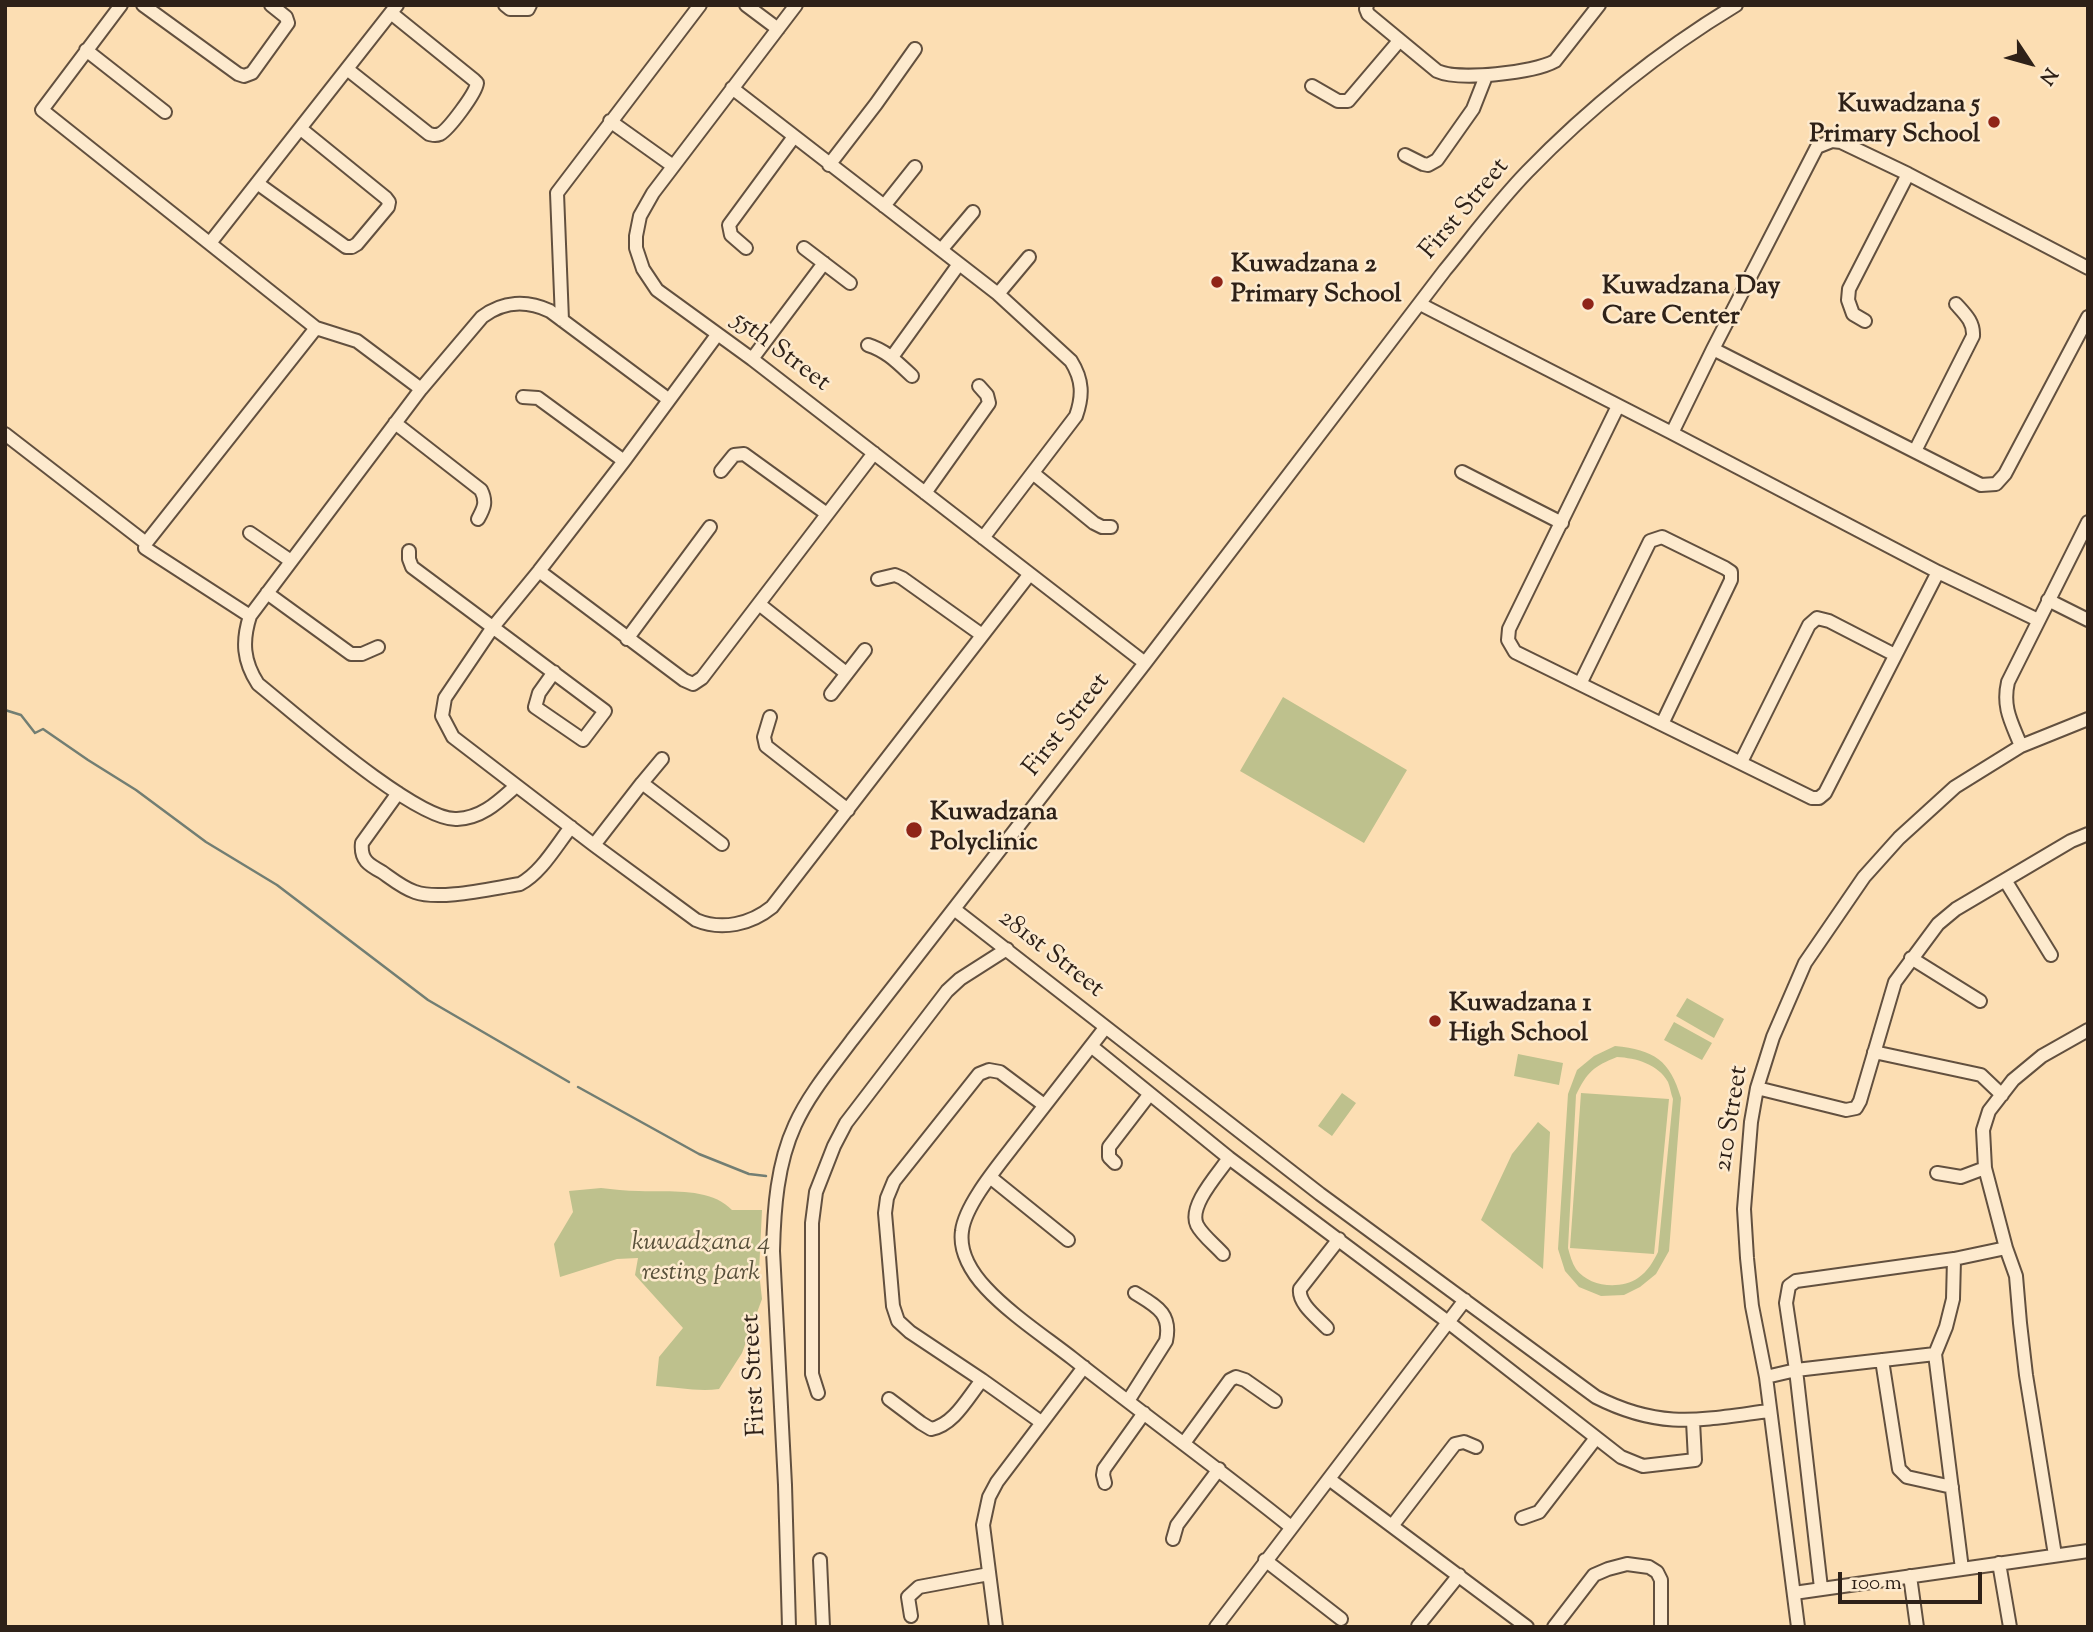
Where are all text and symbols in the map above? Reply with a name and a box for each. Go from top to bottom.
north arrow [1995,28,2065,98]
text: N [2032,62,2063,90]
place label: Kuwadzana 5 Primary School [1810,91,1980,152]
marker: Kuwadzana 5 Primary School [1986,114,2002,130]
street label: First Street [1415,153,1517,267]
place label: Kuwadzana 2 Primary School [1231,251,1401,312]
place label: Kuwadzana Day Care Center [1602,273,1781,334]
marker: Kuwadzana 2 Primary School [1209,274,1225,290]
marker: Kuwadzana Day Care Center [1580,296,1596,312]
street label: 55th Street [725,306,835,400]
street label: First Street [1018,668,1118,784]
place label: Kuwadzana Polyclinic [930,799,1058,860]
marker: Kuwadzana Polyclinic [904,820,924,840]
street label: 281st Street [991,904,1109,1006]
place label: Kuwadzana 1 High School [1449,990,1591,1052]
marker: Kuwadzana 1 High School [1427,1013,1443,1029]
street label: 210 Street [1709,1064,1757,1174]
park label: kuwadzana 4 resting park [632,1229,770,1290]
street label: First Street [737,1313,775,1437]
scale bar [1841,1558,1984,1602]
text: 100 m [1851,1569,1902,1599]

